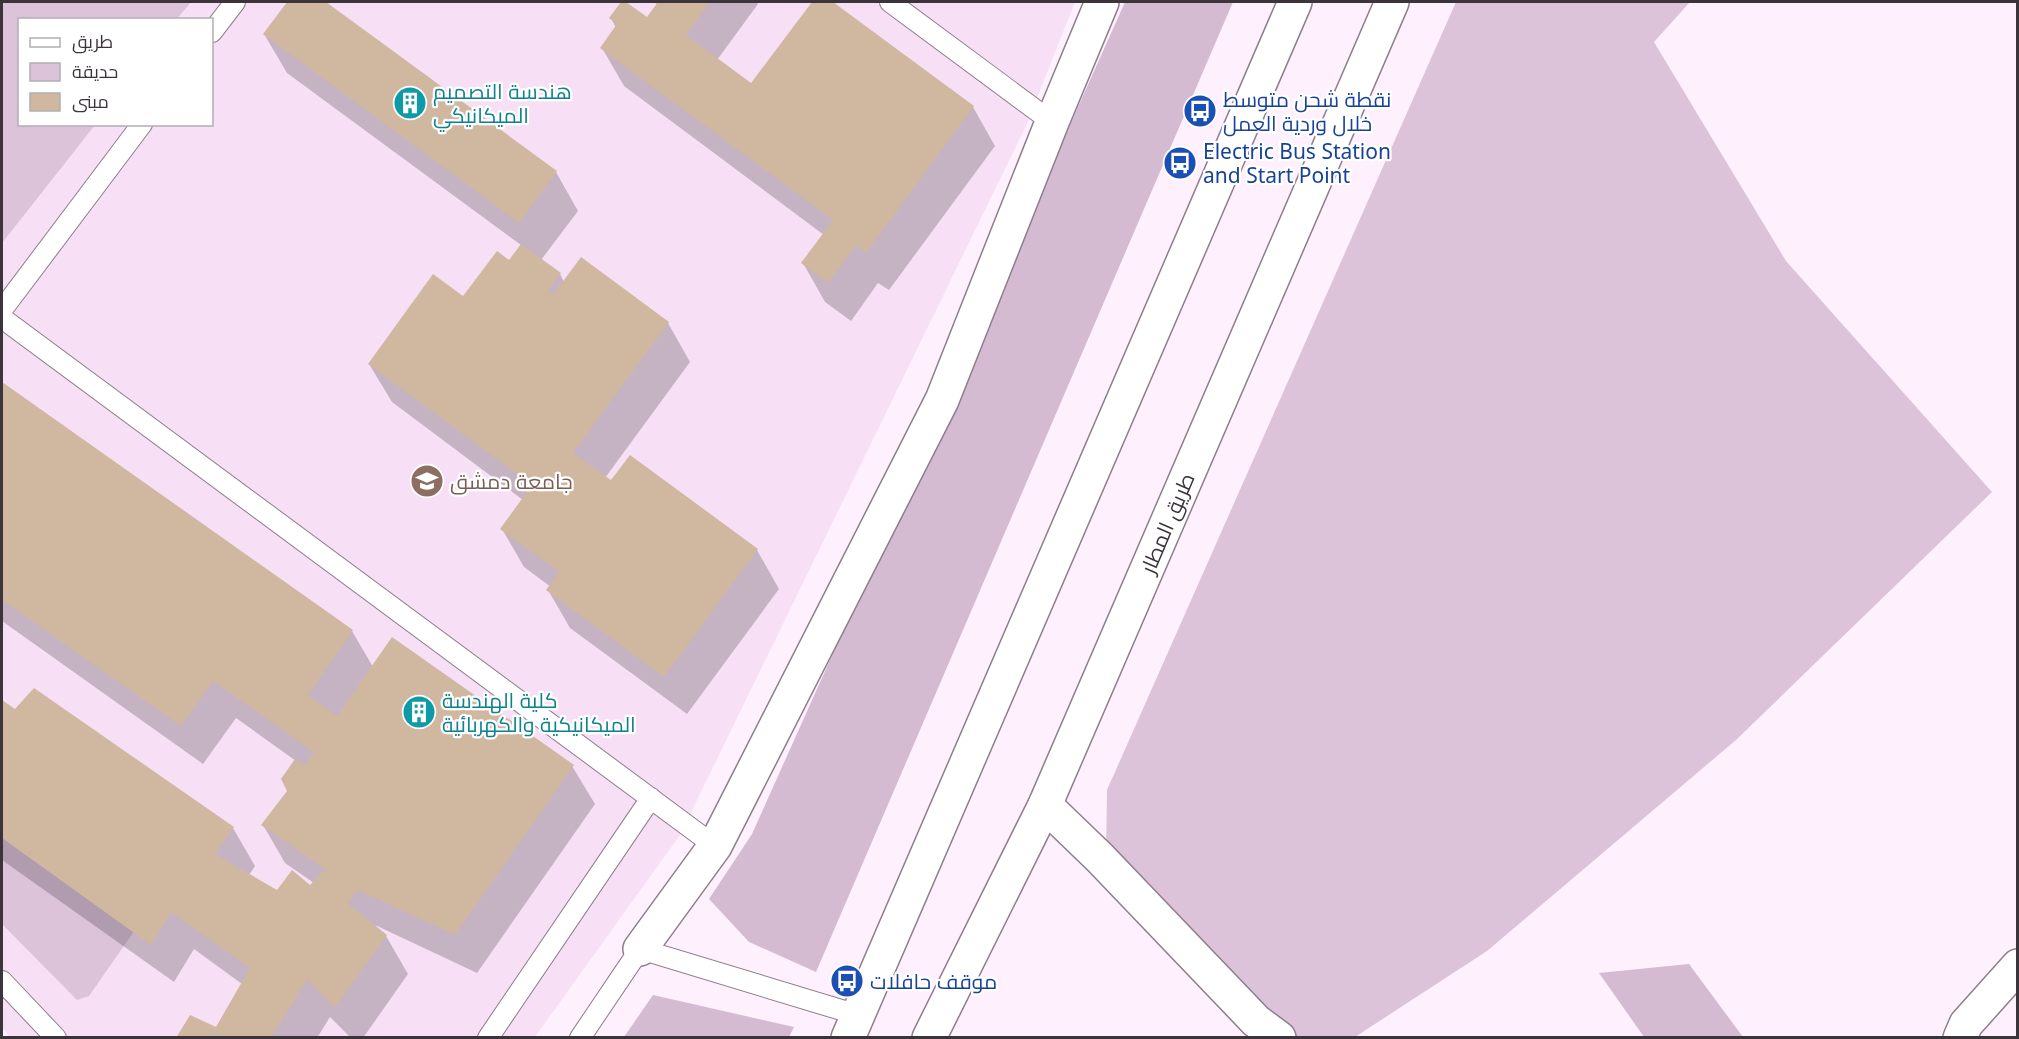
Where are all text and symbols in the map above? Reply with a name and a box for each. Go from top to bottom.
legend [18,18,213,126]
text: طريق [72,29,113,54]
text: حديقة [72,59,118,83]
place label: هندسة التصميم الميكانيكي [433,77,572,132]
building icon: هندسة التصميم الميكانيكي [392,85,428,121]
place label: نقطة شحن متوسط خلال وردية العمل [1223,85,1391,137]
text: مبنى [72,89,109,113]
bus stop icon: نقطة شحن متوسط خلال وردية العمل [1182,93,1218,129]
place label: Electric Bus Station and Start Point [1203,137,1391,189]
bus stop icon: Electric Bus Station and Start Point [1162,145,1198,181]
school or university icon: جامعة دمشق [409,463,445,499]
place label: جامعة دمشق [450,467,573,495]
street label: طريق المطار [1133,469,1201,578]
place label: كلية الهندسة الميكانيكية والكهربائية [442,686,636,738]
building icon: كلية الهندسة الميكانيكية والكهربائية [401,694,437,730]
bus stop icon: موقف حافلات [829,963,865,999]
place label: موقف حافلات [870,967,997,995]

